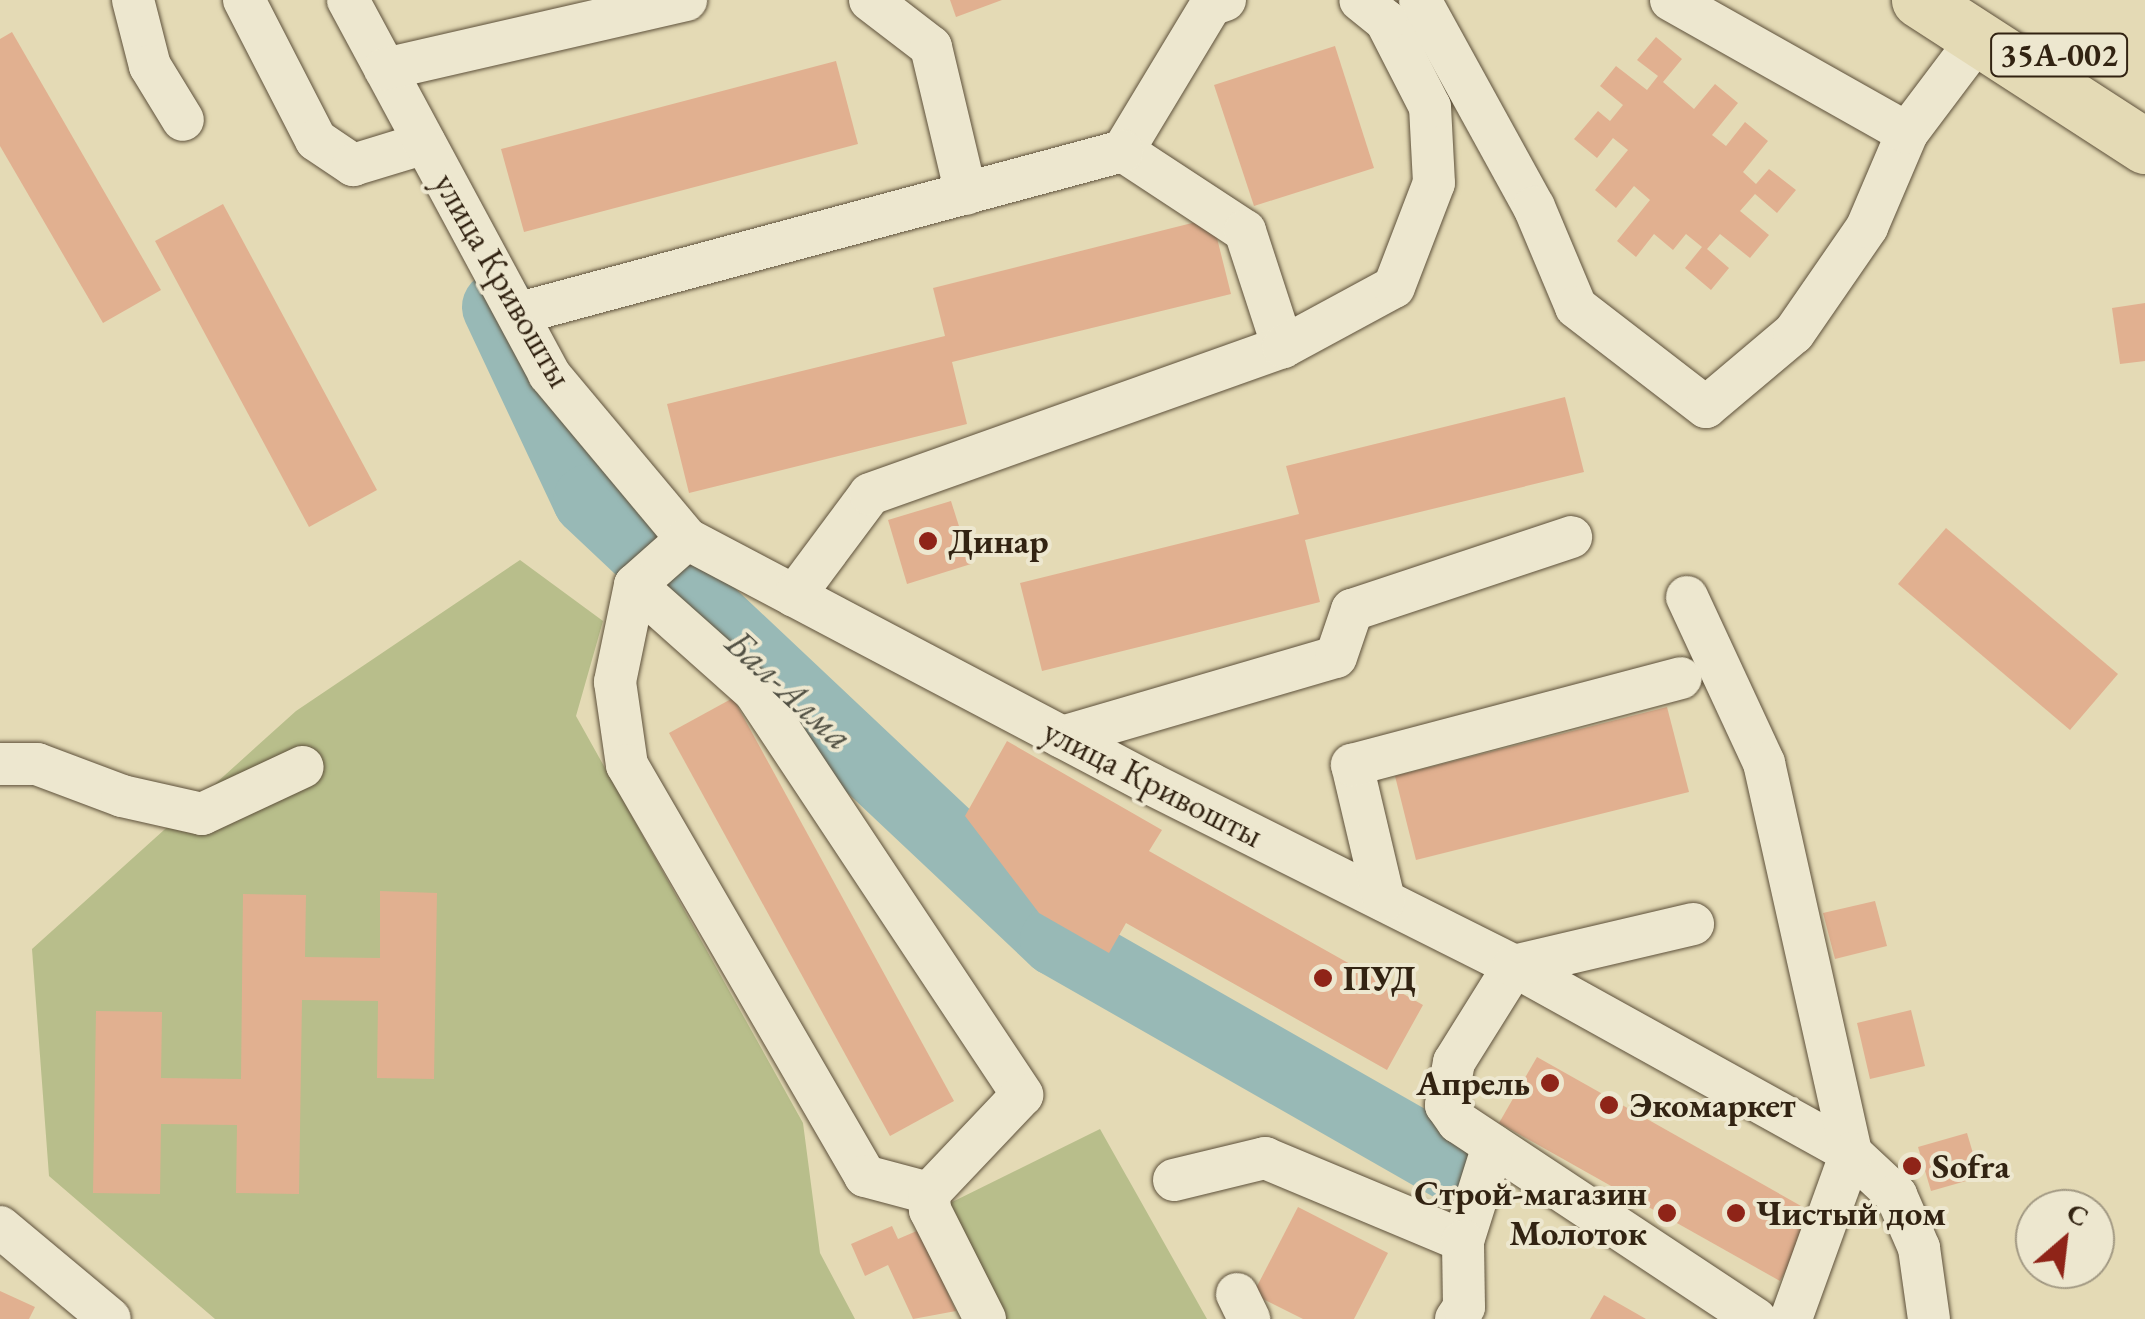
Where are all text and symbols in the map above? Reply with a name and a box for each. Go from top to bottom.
road number: 35А-002 [1989,28,2129,82]
street label: улица Кривошты [425,165,581,395]
place label: Динар [948,520,1048,562]
marker: Динар [917,530,939,552]
water label: Бал-Алма [717,619,863,759]
street label: улица Кривошты [1036,710,1270,856]
place label: ПУД [1343,957,1416,999]
marker: ПУД [1312,967,1334,989]
place label: Апрель [1416,1062,1530,1104]
marker: Апрель [1539,1072,1561,1094]
place label: Экомаркет [1629,1084,1796,1126]
marker: Экомаркет [1598,1094,1620,1116]
place label: Sofra [1932,1145,2010,1187]
marker: Sofra [1901,1155,1923,1177]
place label: Строй-магазин Молоток [1414,1172,1647,1254]
north arrow [2015,1189,2115,1289]
place label: Чистый дом [1756,1192,1946,1234]
text: С [2061,1194,2095,1235]
marker: Строй-магазин Молоток [1656,1202,1678,1224]
marker: Чистый дом [1725,1202,1747,1224]

